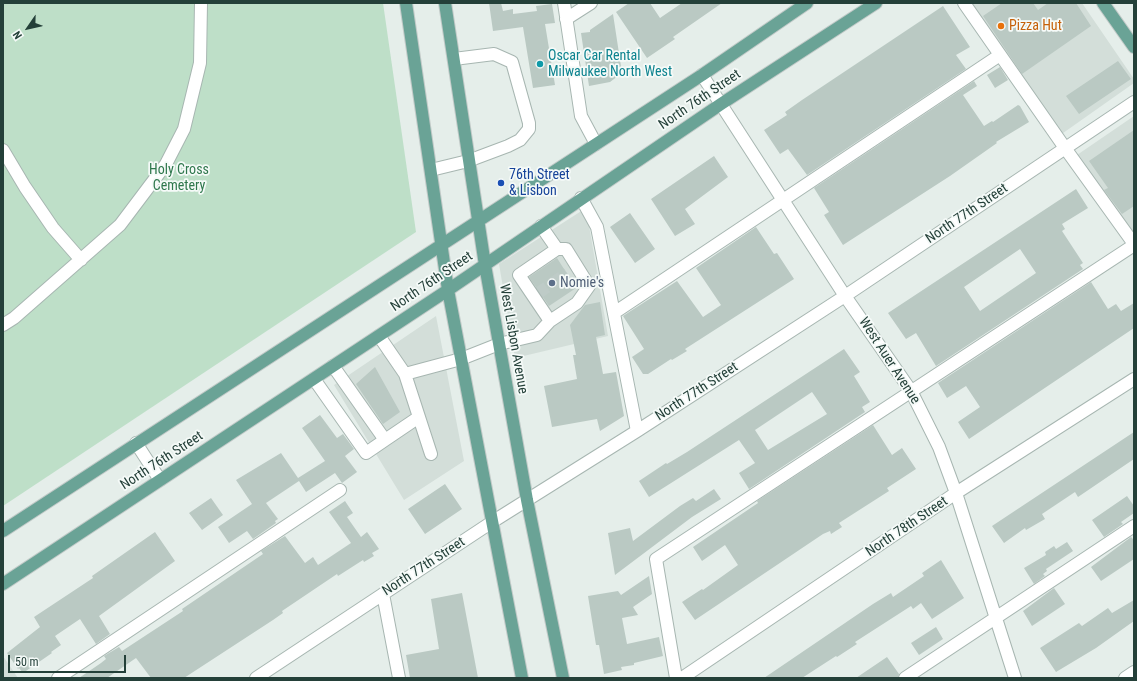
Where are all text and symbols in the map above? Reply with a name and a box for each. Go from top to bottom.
north arrow [8,8,48,48]
place label: Pizza Hut [1009,18,1062,34]
marker: Pizza Hut [996,21,1006,31]
text: N [10,29,25,41]
place label: Oscar Car Rental Milwaukee North West [548,48,672,80]
marker: Oscar Car Rental Milwaukee North West [535,59,545,69]
street label: North 76th Street [656,66,744,134]
park label: Holy Cross Cemetery [149,162,209,194]
place label: 76th Street & Lisbon [509,167,570,200]
marker: 76th Street & Lisbon [496,178,506,188]
street label: North 77th Street [923,180,1011,248]
street label: North 76th Street [388,248,476,316]
place label: Nomie's [560,275,604,291]
marker: Nomie's [547,278,557,288]
street label: West Lisbon Avenue [495,283,531,395]
street label: West Auer Avenue [855,315,923,407]
street label: North 77th Street [653,359,741,425]
street label: North 76th Street [118,428,206,494]
street label: North 78th Street [863,493,951,561]
street label: North 77th Street [380,534,468,600]
scale bar [10,647,128,673]
text: 50 m [15,655,39,669]

